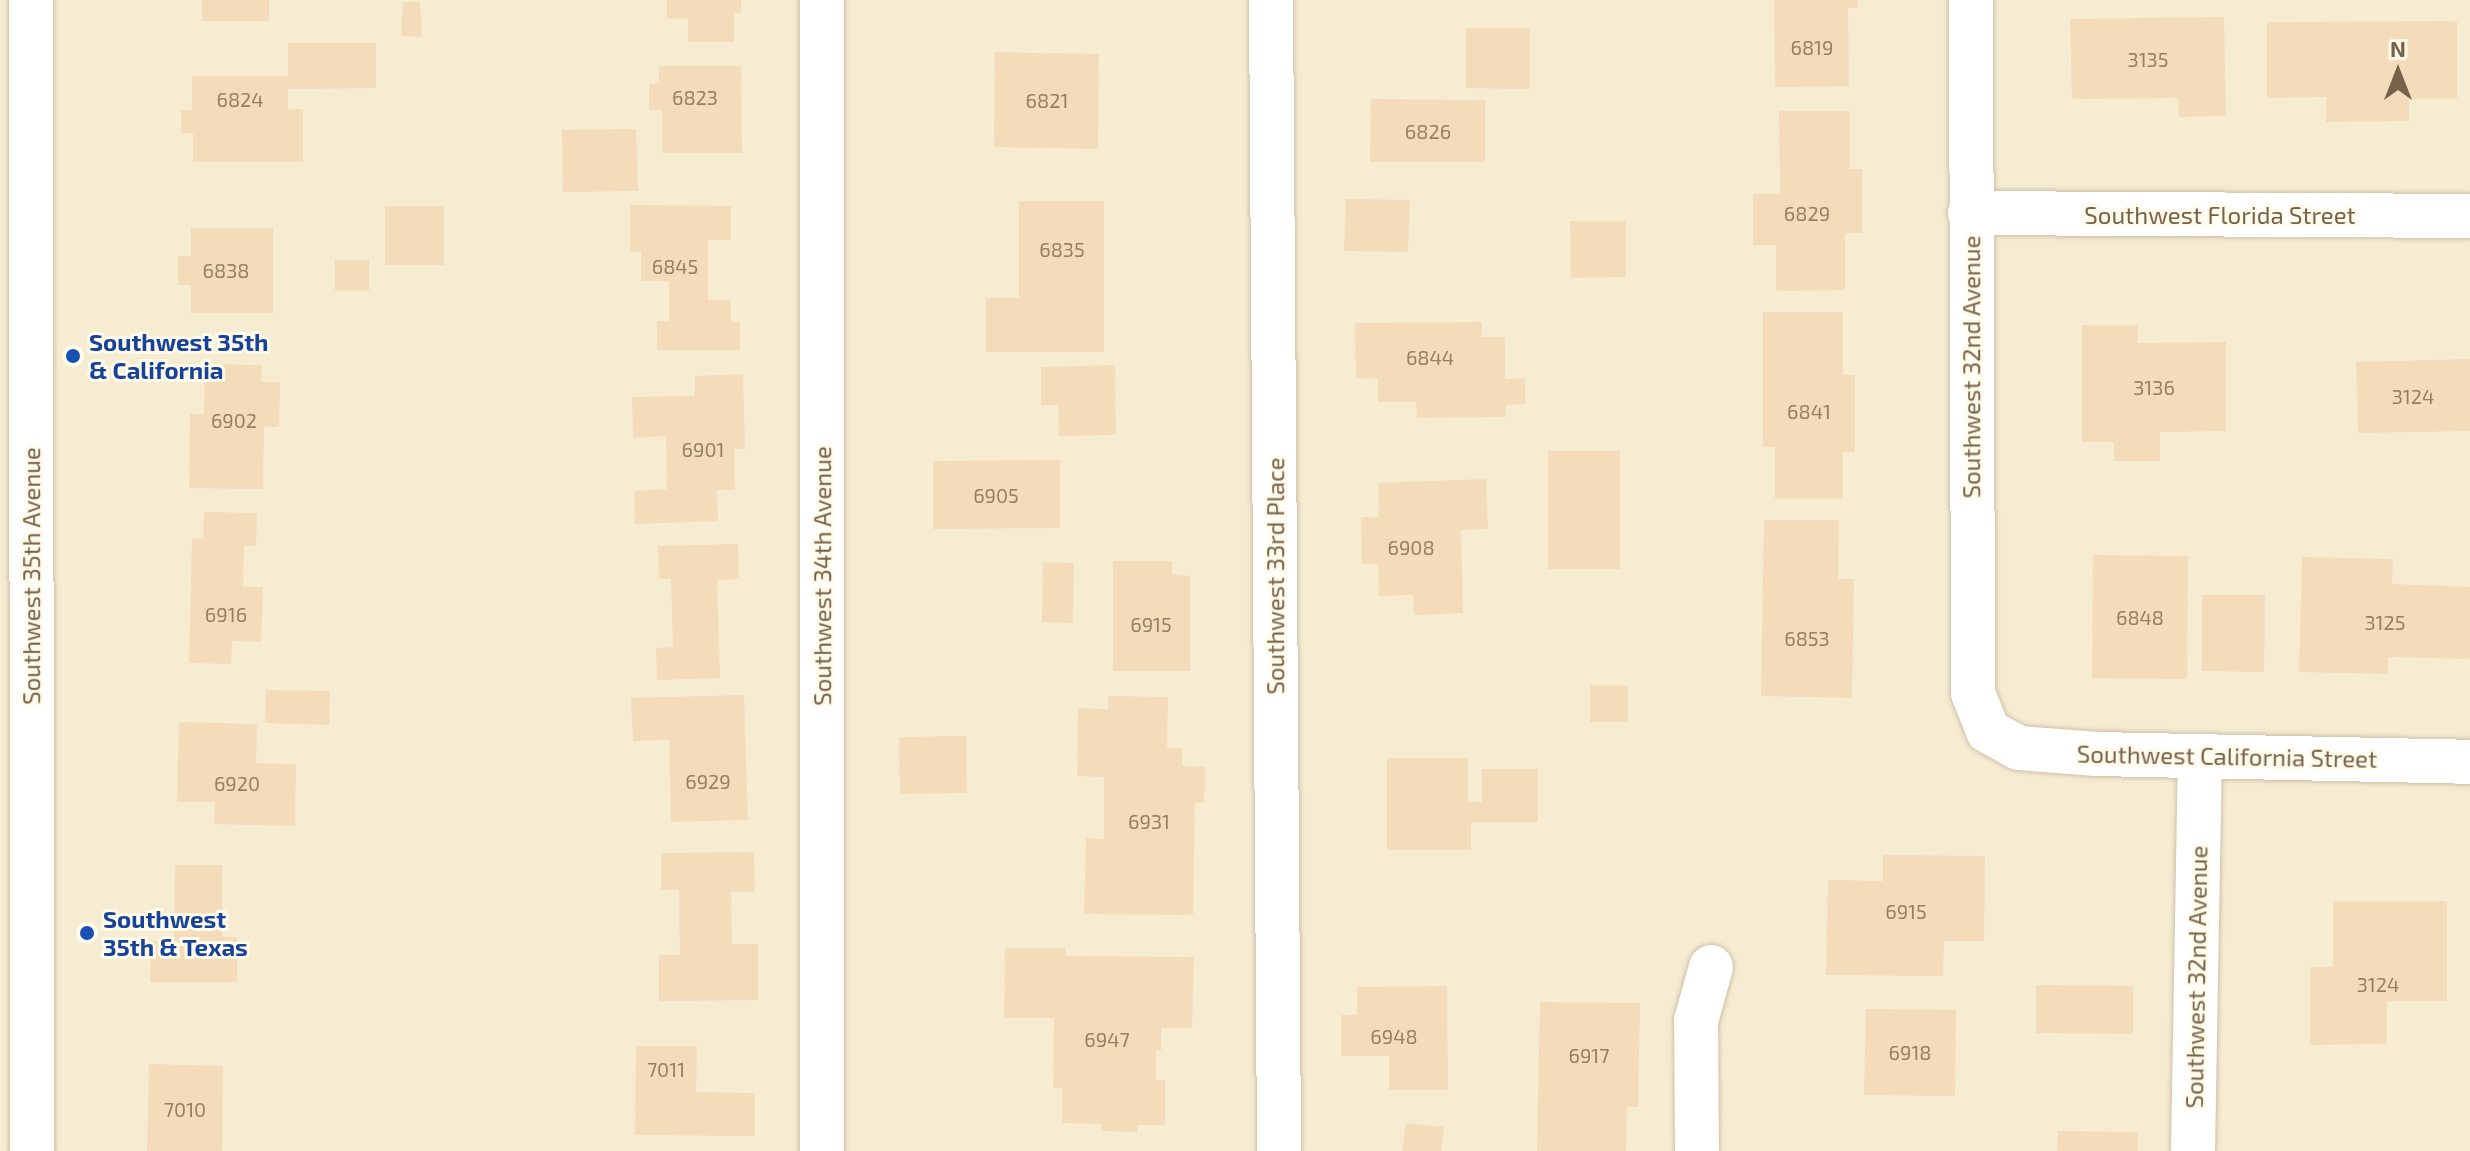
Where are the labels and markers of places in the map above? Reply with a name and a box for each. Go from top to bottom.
place label: Southwest 35th & California [89,328,268,384]
marker: Southwest 35th & California [64,347,82,365]
place label: Southwest 35th & Texas [103,905,248,961]
marker: Southwest 35th & Texas [78,924,96,942]

